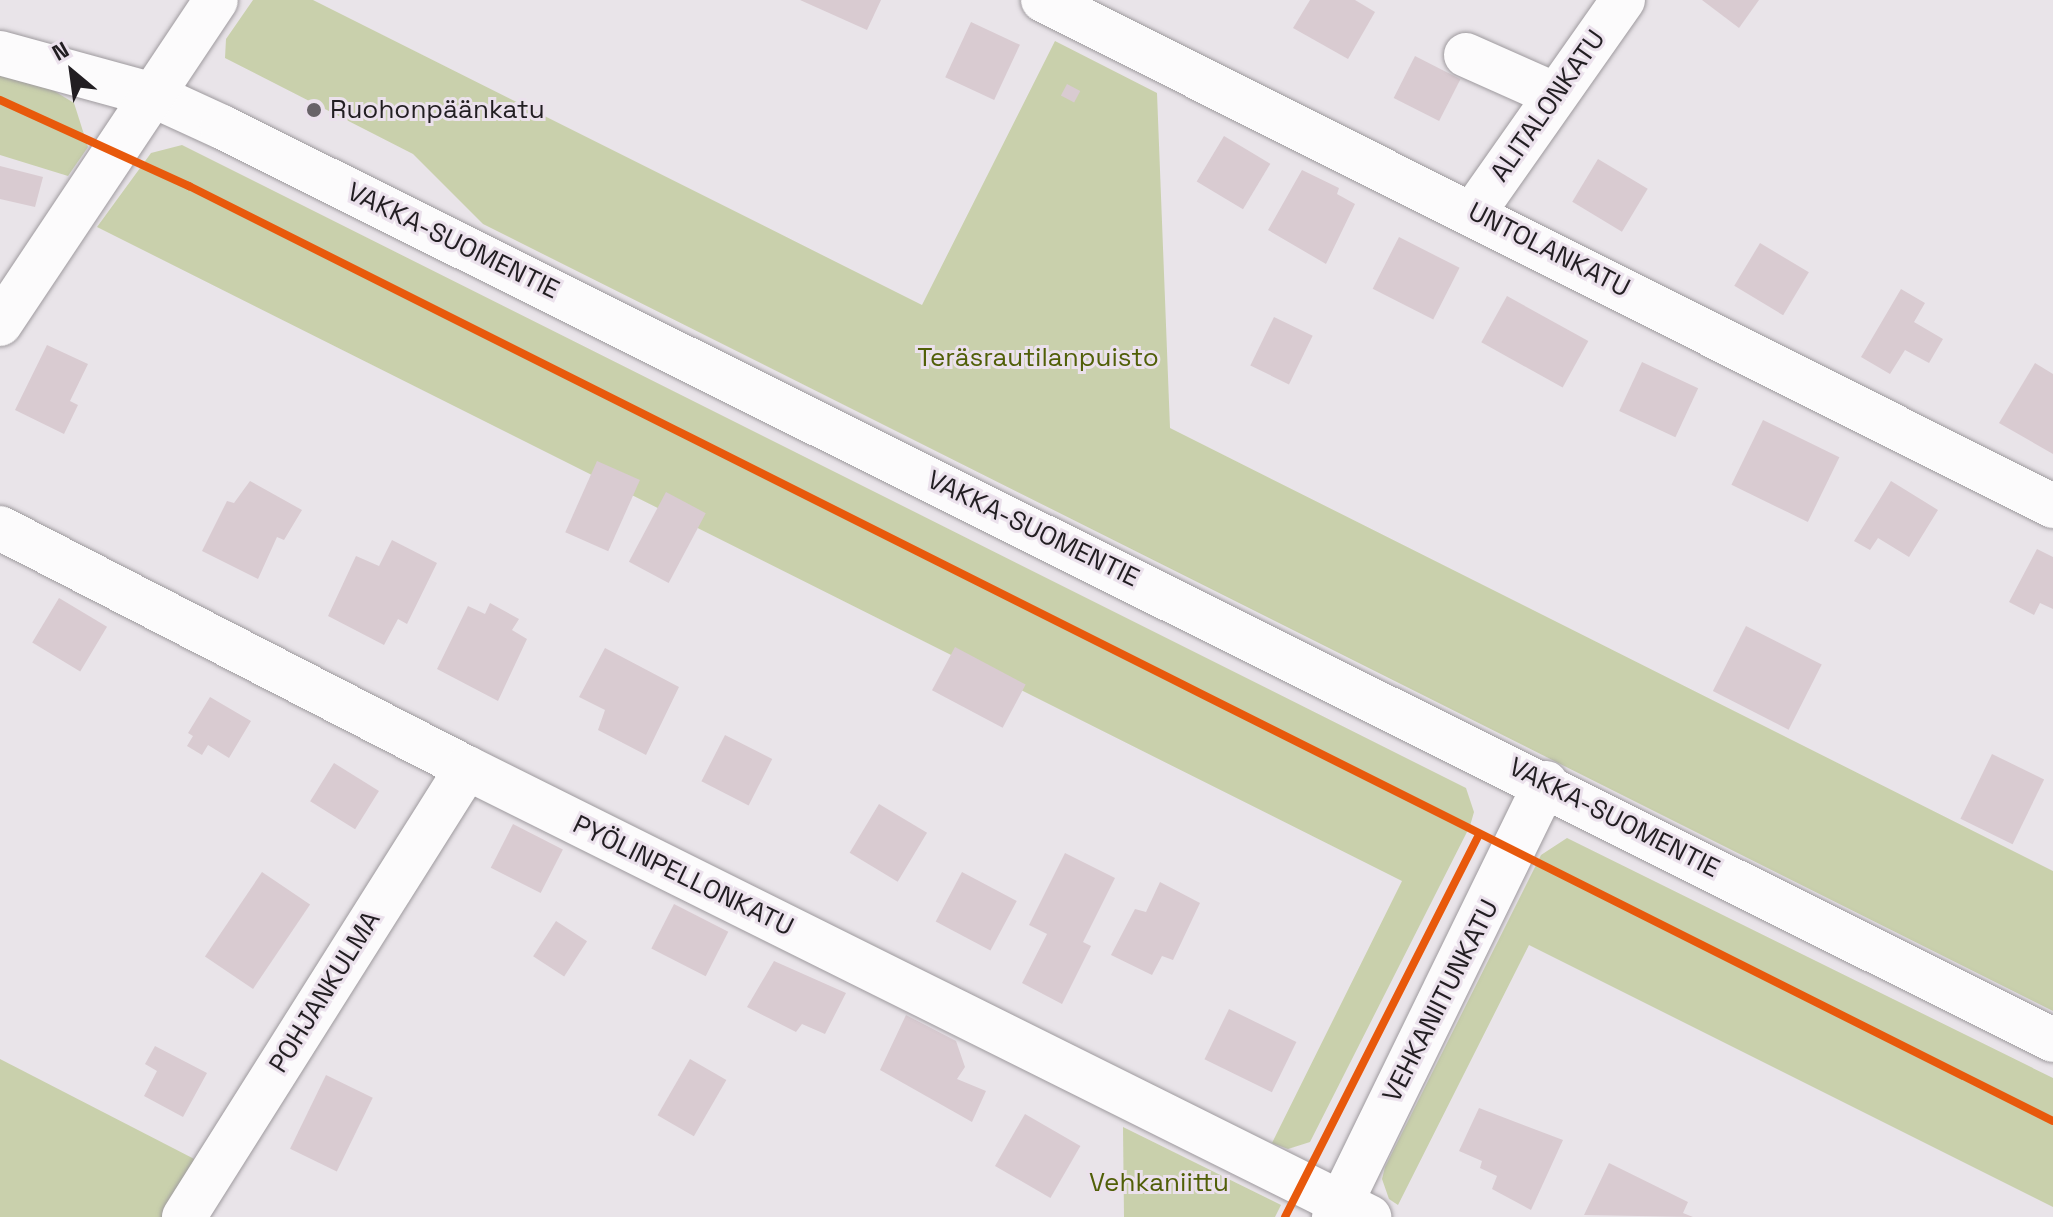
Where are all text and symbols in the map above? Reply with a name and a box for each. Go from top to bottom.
street label: ALITALONKATU [1484,24,1612,188]
north arrow [32,32,112,112]
text: N [47,35,74,67]
place label: Ruohonpäänkatu [330,94,545,126]
marker: Ruohonpäänkatu [305,101,323,119]
street label: VAKKA-SUOMENTIE [342,176,564,306]
street label: UNTOLANKATU [1463,196,1635,304]
park label: Teräsrautilanpuisto [917,342,1159,374]
street label: VAKKA-SUOMENTIE [922,464,1144,594]
street label: VAKKA-SUOMENTIE [1504,751,1724,885]
street label: PYÖLINPELLONKATU [568,809,798,943]
street label: VEHKANIITUNKATU [1377,895,1505,1107]
street label: POHJANKULMA [263,905,387,1079]
park label: Vehkaniittu [1089,1167,1229,1199]

